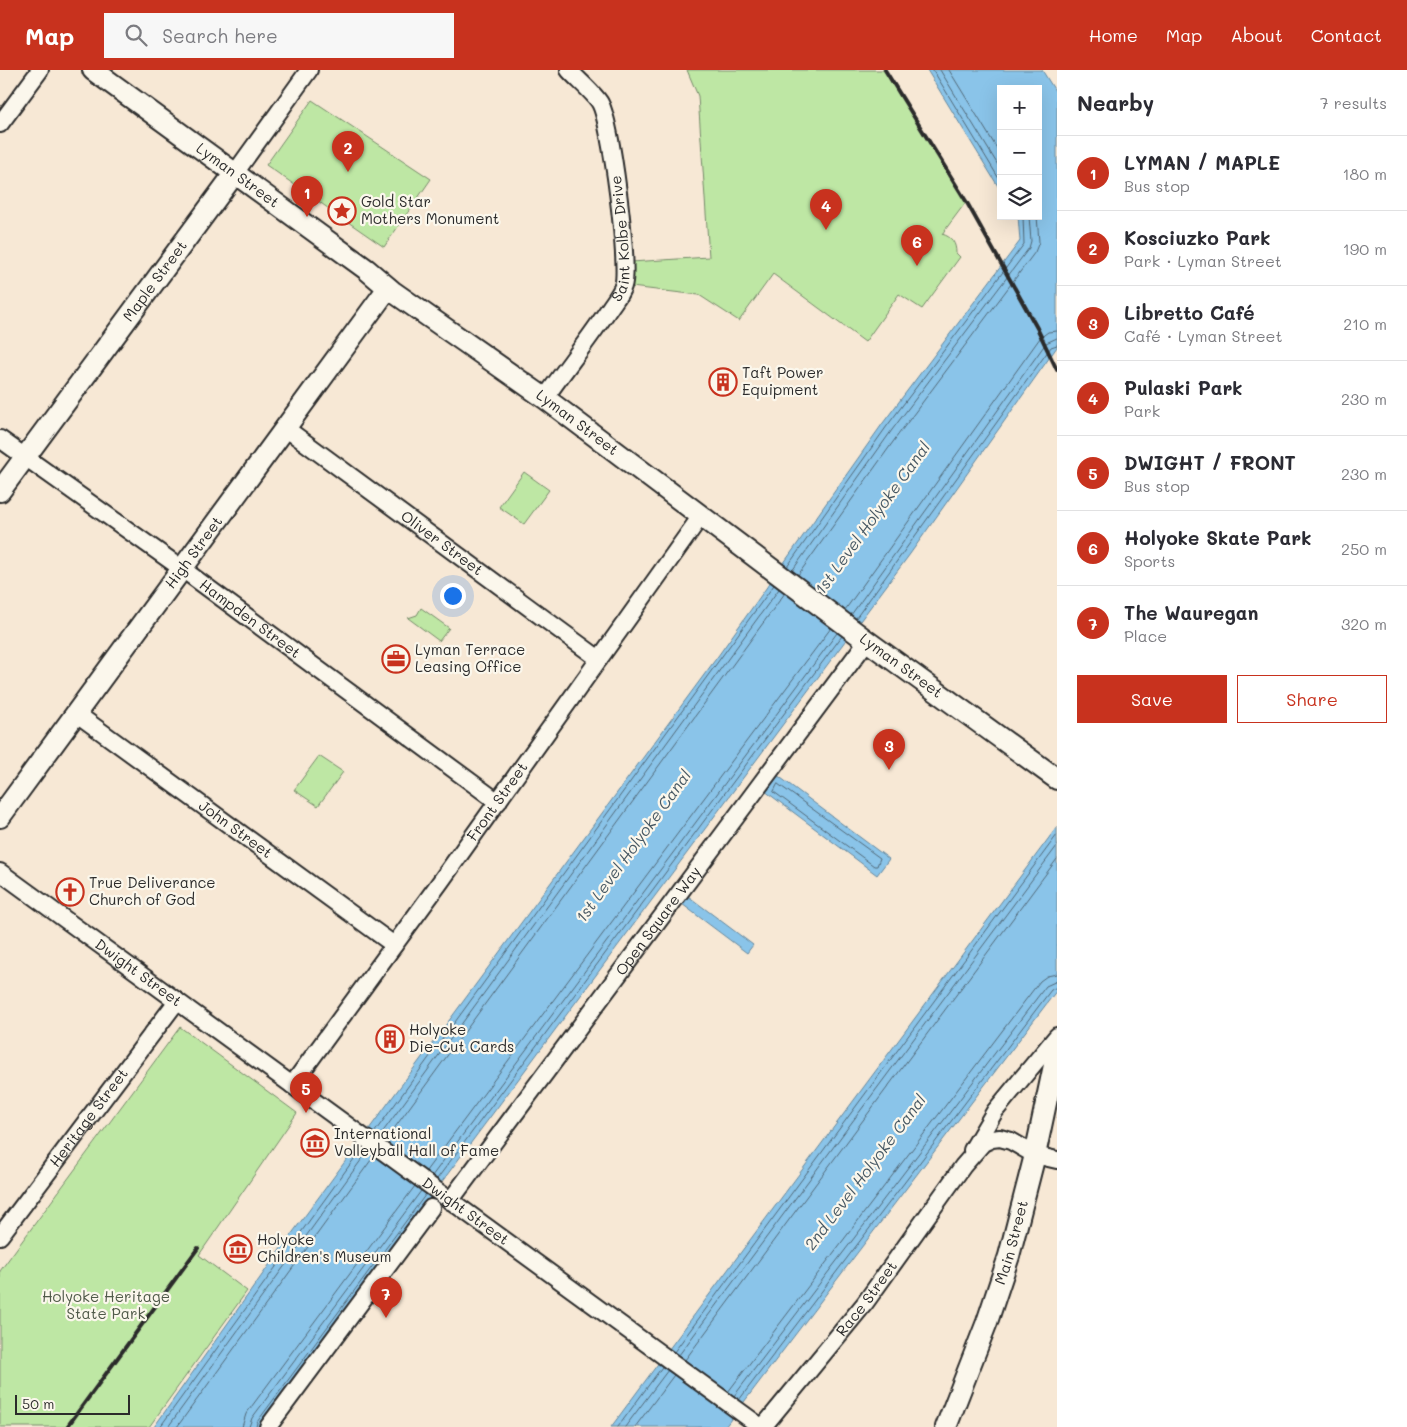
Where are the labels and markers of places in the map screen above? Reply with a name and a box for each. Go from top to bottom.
pin: 2 [332,131,364,172]
pin: 1 [291,176,323,217]
pin: 4 [810,189,842,230]
place label: Gold Star Mothers Monument [361,191,499,228]
place icon: Gold Star Mothers Monument [327,196,357,226]
pin: 6 [901,225,933,266]
place label: Taft Power Equipment [742,362,823,399]
building icon: Taft Power Equipment [708,367,738,397]
place label: Lyman Terrace Leasing Office [415,639,525,676]
office icon: Lyman Terrace Leasing Office [381,644,411,674]
pin: 3 [873,729,905,770]
place label: True Deliverance Church of God [89,872,216,909]
church icon: True Deliverance Church of God [55,877,85,907]
place label: Holyoke Die-Cut Cards [409,1019,514,1056]
building icon: Holyoke Die-Cut Cards [375,1024,405,1054]
pin: 5 [290,1072,322,1113]
place label: International Volleyball Hall of Fame [334,1123,499,1160]
museum icon: International Volleyball Hall of Fame [300,1128,330,1158]
place label: Holyoke Children's Museum [257,1229,391,1266]
museum icon: Holyoke Children's Museum [223,1234,253,1264]
pin: 7 [370,1277,402,1318]

